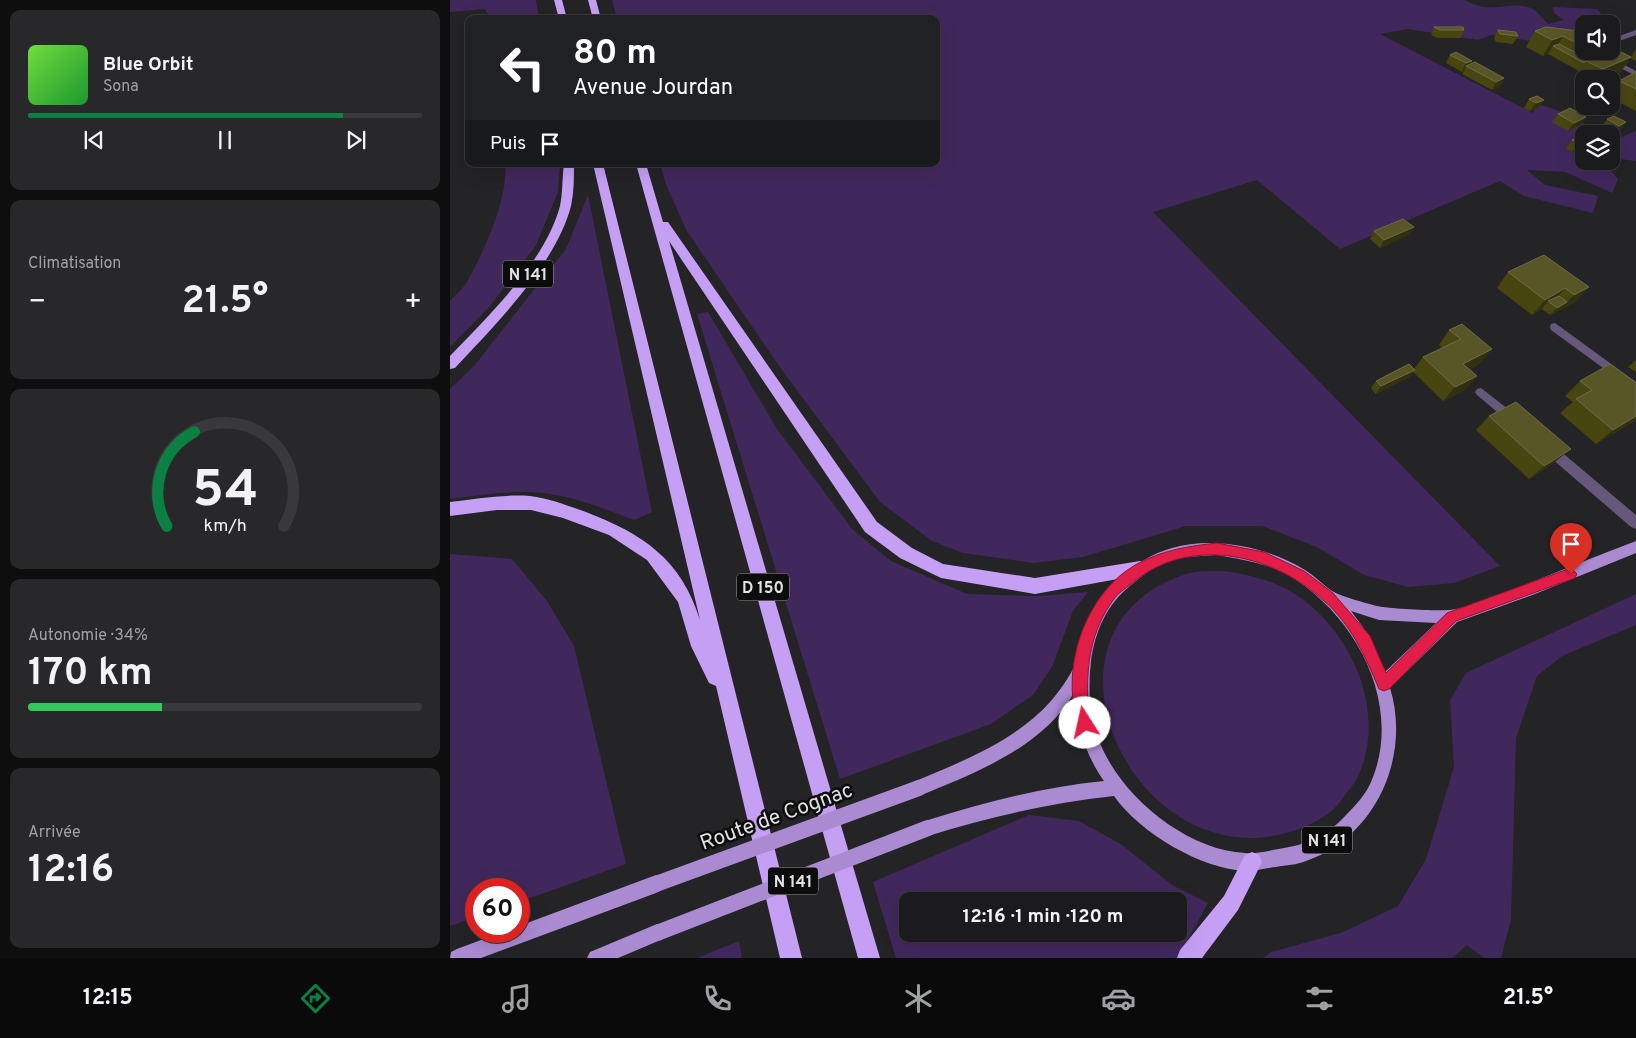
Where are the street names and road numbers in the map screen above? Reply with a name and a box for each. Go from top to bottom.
road number: N 141 [503,260,553,288]
road number: D 150 [737,574,789,600]
street label: Route de Cognac [696,777,857,858]
road number: N 141 [1302,826,1352,854]
road number: N 141 [768,868,818,894]

